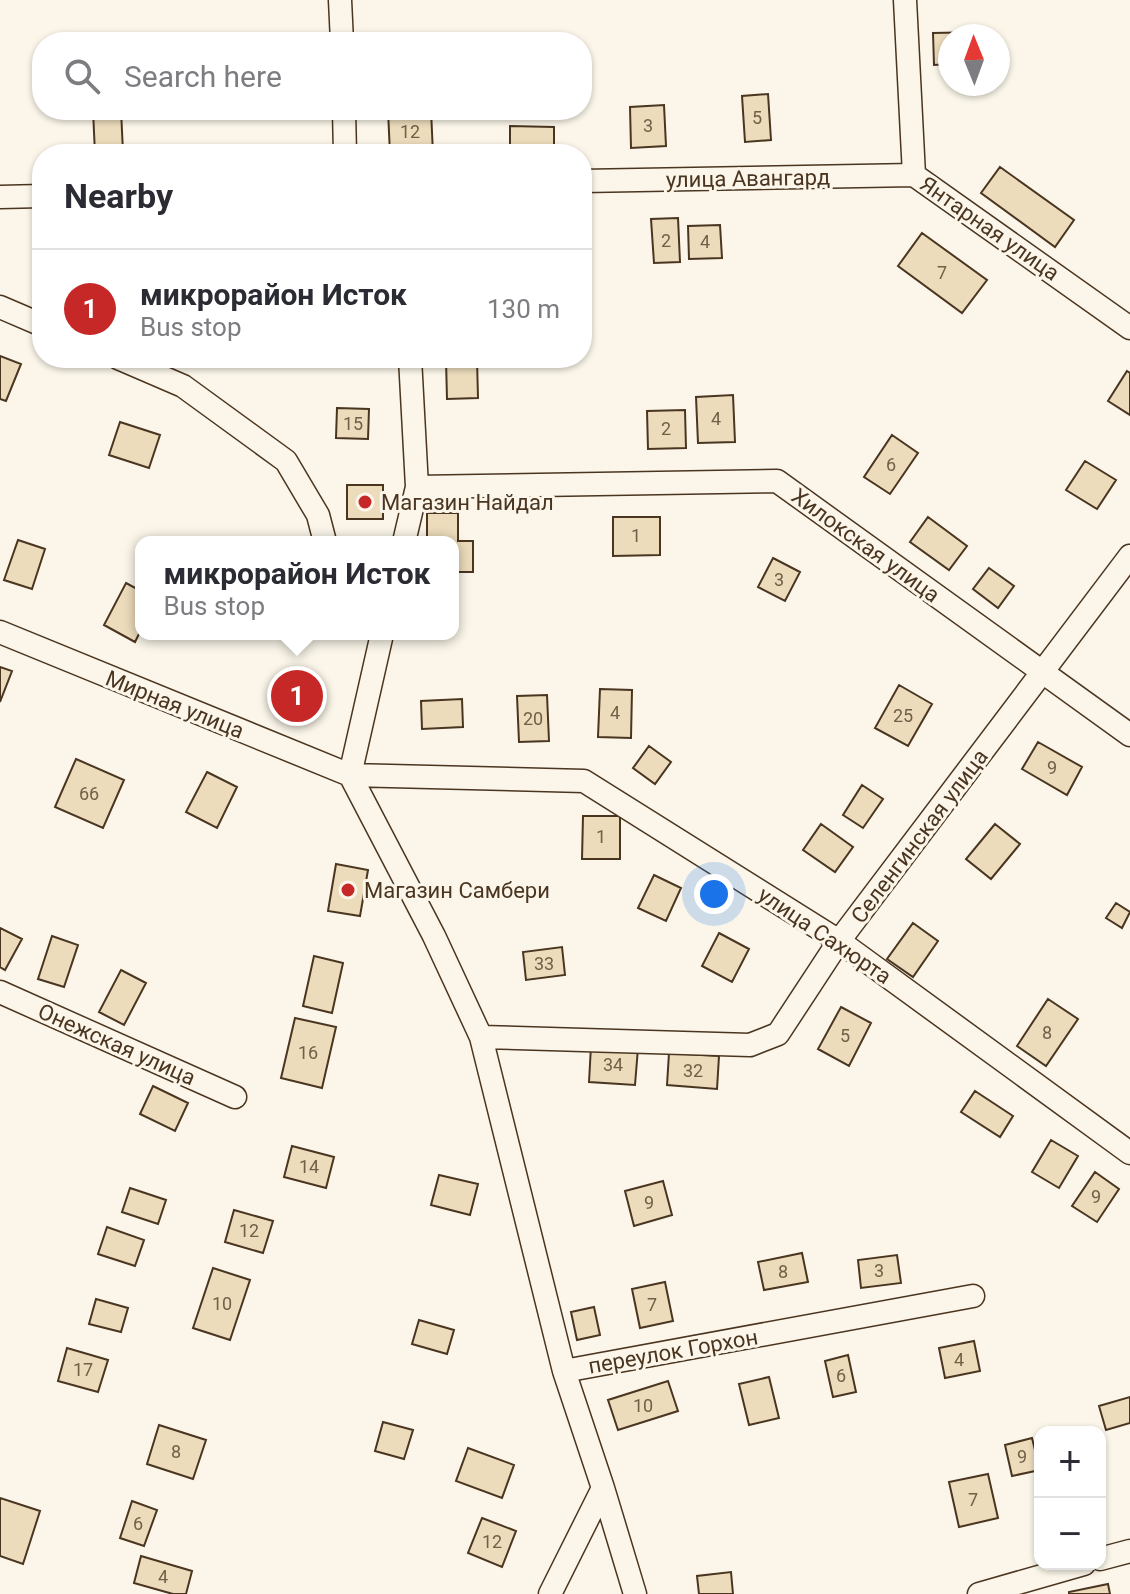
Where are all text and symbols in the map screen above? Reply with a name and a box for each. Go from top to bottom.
north arrow [938,24,1010,96]
search box [32,32,592,120]
icon: search [60,54,104,98]
text: Search here [124,59,282,94]
house number: 5 [752,107,762,128]
house number: 3 [643,115,653,136]
house number: 12 [400,121,420,142]
street label: улица Авангард [666,165,830,192]
street label: Янтарная улица [915,171,1064,286]
text: Nearby [64,176,173,216]
house number: 2 [661,230,671,251]
house number: 4 [700,231,710,252]
house number: 7 [937,262,947,283]
text: микрорайон Исток [140,277,407,312]
text: 1 [83,294,97,324]
text: 130 m [487,294,560,324]
text: Bus stop [140,312,242,342]
house number: 4 [711,408,721,429]
house number: 15 [343,413,363,434]
house number: 2 [661,418,671,439]
house number: 6 [886,454,896,475]
street label: Хилокская улица [787,483,945,607]
place label: Магазин Найдал [381,490,554,515]
marker: Магазин Найдал [356,493,374,511]
house number: 1 [631,525,641,546]
popup [135,536,459,640]
text: микрорайон Исток [164,556,430,591]
house number: 3 [774,569,784,590]
text: Bus stop [164,591,265,621]
street label: Мирная улица [102,665,248,744]
pin: 1 [271,666,323,726]
house number: 4 [610,702,620,723]
house number: 25 [893,705,913,726]
house number: 20 [523,708,543,729]
street label: Селенгинская улица [846,745,993,928]
house number: 9 [1047,757,1057,778]
house number: 66 [79,783,99,804]
house number: 1 [596,826,606,847]
your location [694,874,734,914]
place label: Магазин Самбери [364,878,550,903]
marker: Магазин Самбери [339,881,357,899]
street label: улица Сахюрта [754,882,896,989]
house number: 33 [534,953,554,974]
street label: Онежская улица [34,999,199,1090]
house number: 8 [1042,1022,1052,1043]
house number: 5 [840,1025,850,1046]
house number: 16 [298,1042,318,1063]
house number: 34 [603,1054,623,1075]
house number: 32 [683,1060,703,1081]
house number: 14 [299,1156,319,1177]
house number: 9 [1091,1186,1101,1207]
house number: 9 [644,1192,654,1213]
house number: 12 [239,1220,259,1241]
house number: 3 [874,1260,884,1281]
house number: 8 [778,1261,788,1282]
house number: 10 [212,1293,232,1314]
house number: 7 [647,1294,657,1315]
street label: переулок Горхон [586,1324,760,1379]
house number: 4 [954,1349,964,1370]
house number: 17 [73,1359,93,1380]
house number: 6 [836,1365,846,1386]
house number: 10 [633,1395,653,1416]
map controls [1034,1426,1106,1570]
button: + [1034,1426,1106,1498]
house number: 8 [171,1441,181,1462]
house number: 9 [1017,1446,1027,1467]
house number: 7 [968,1489,978,1510]
button: − [1034,1498,1106,1570]
house number: 6 [133,1513,143,1534]
house number: 12 [482,1531,502,1552]
house number: 4 [158,1566,168,1587]

